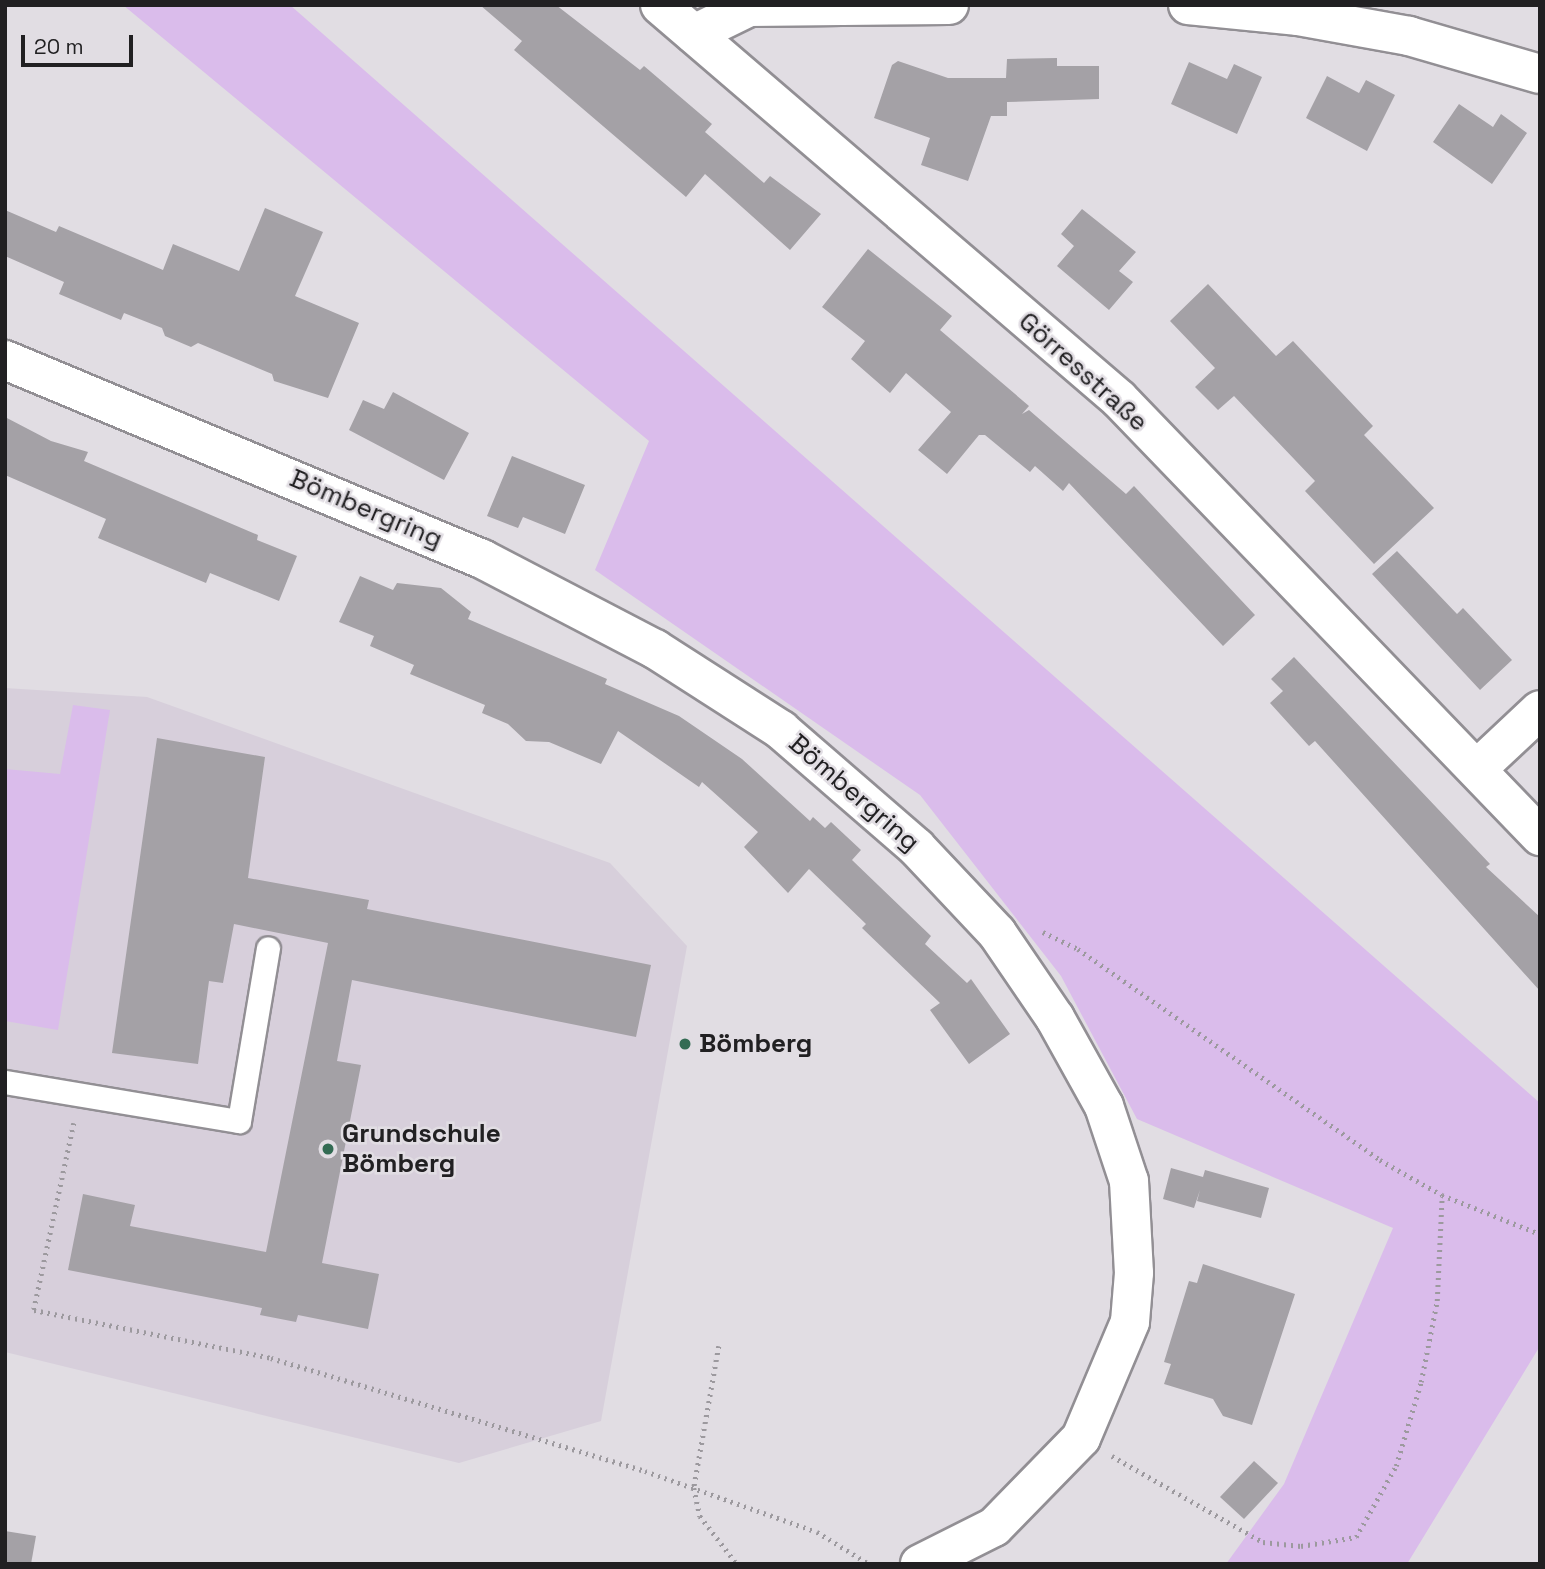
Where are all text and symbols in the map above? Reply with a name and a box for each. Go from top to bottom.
scale bar [24,21,136,65]
text: 20 m [34,33,84,60]
street label: Görresstraße [1012,306,1154,438]
street label: Bömbergring [285,463,447,555]
street label: Bömbergring [782,728,926,858]
place label: Bömberg [699,1028,812,1060]
marker: Bömberg [677,1036,693,1052]
place label: Grundschule Bömberg [342,1118,501,1180]
marker: Grundschule Bömberg [320,1141,336,1157]

